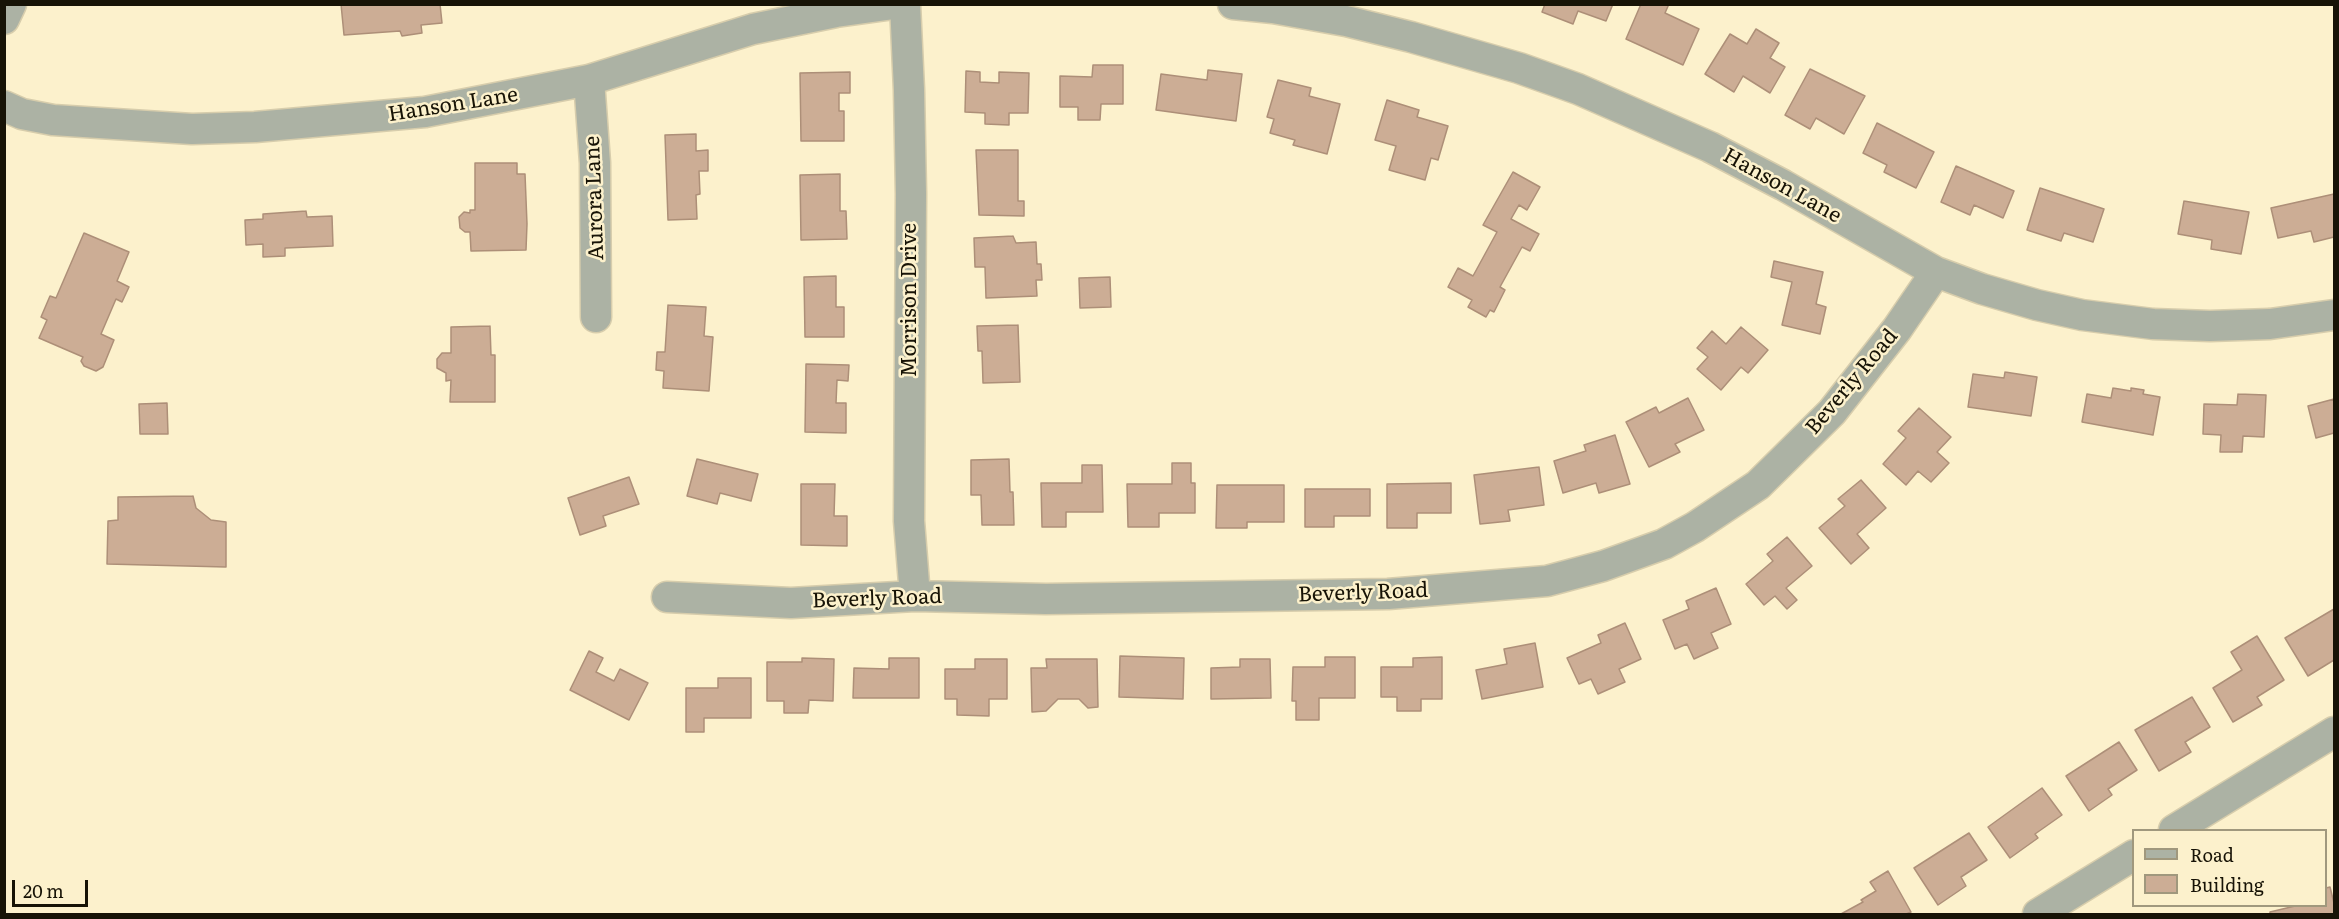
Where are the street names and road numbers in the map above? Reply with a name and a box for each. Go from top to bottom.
street label: Hanson Lane [386,82,520,128]
street label: Aurora Lane [580,135,610,261]
street label: Hanson Lane [1718,143,1846,229]
street label: Morrison Drive [897,223,923,377]
street label: Beverly Road [1801,324,1903,440]
street label: Beverly Road [1298,578,1428,608]
street label: Beverly Road [812,584,942,614]

